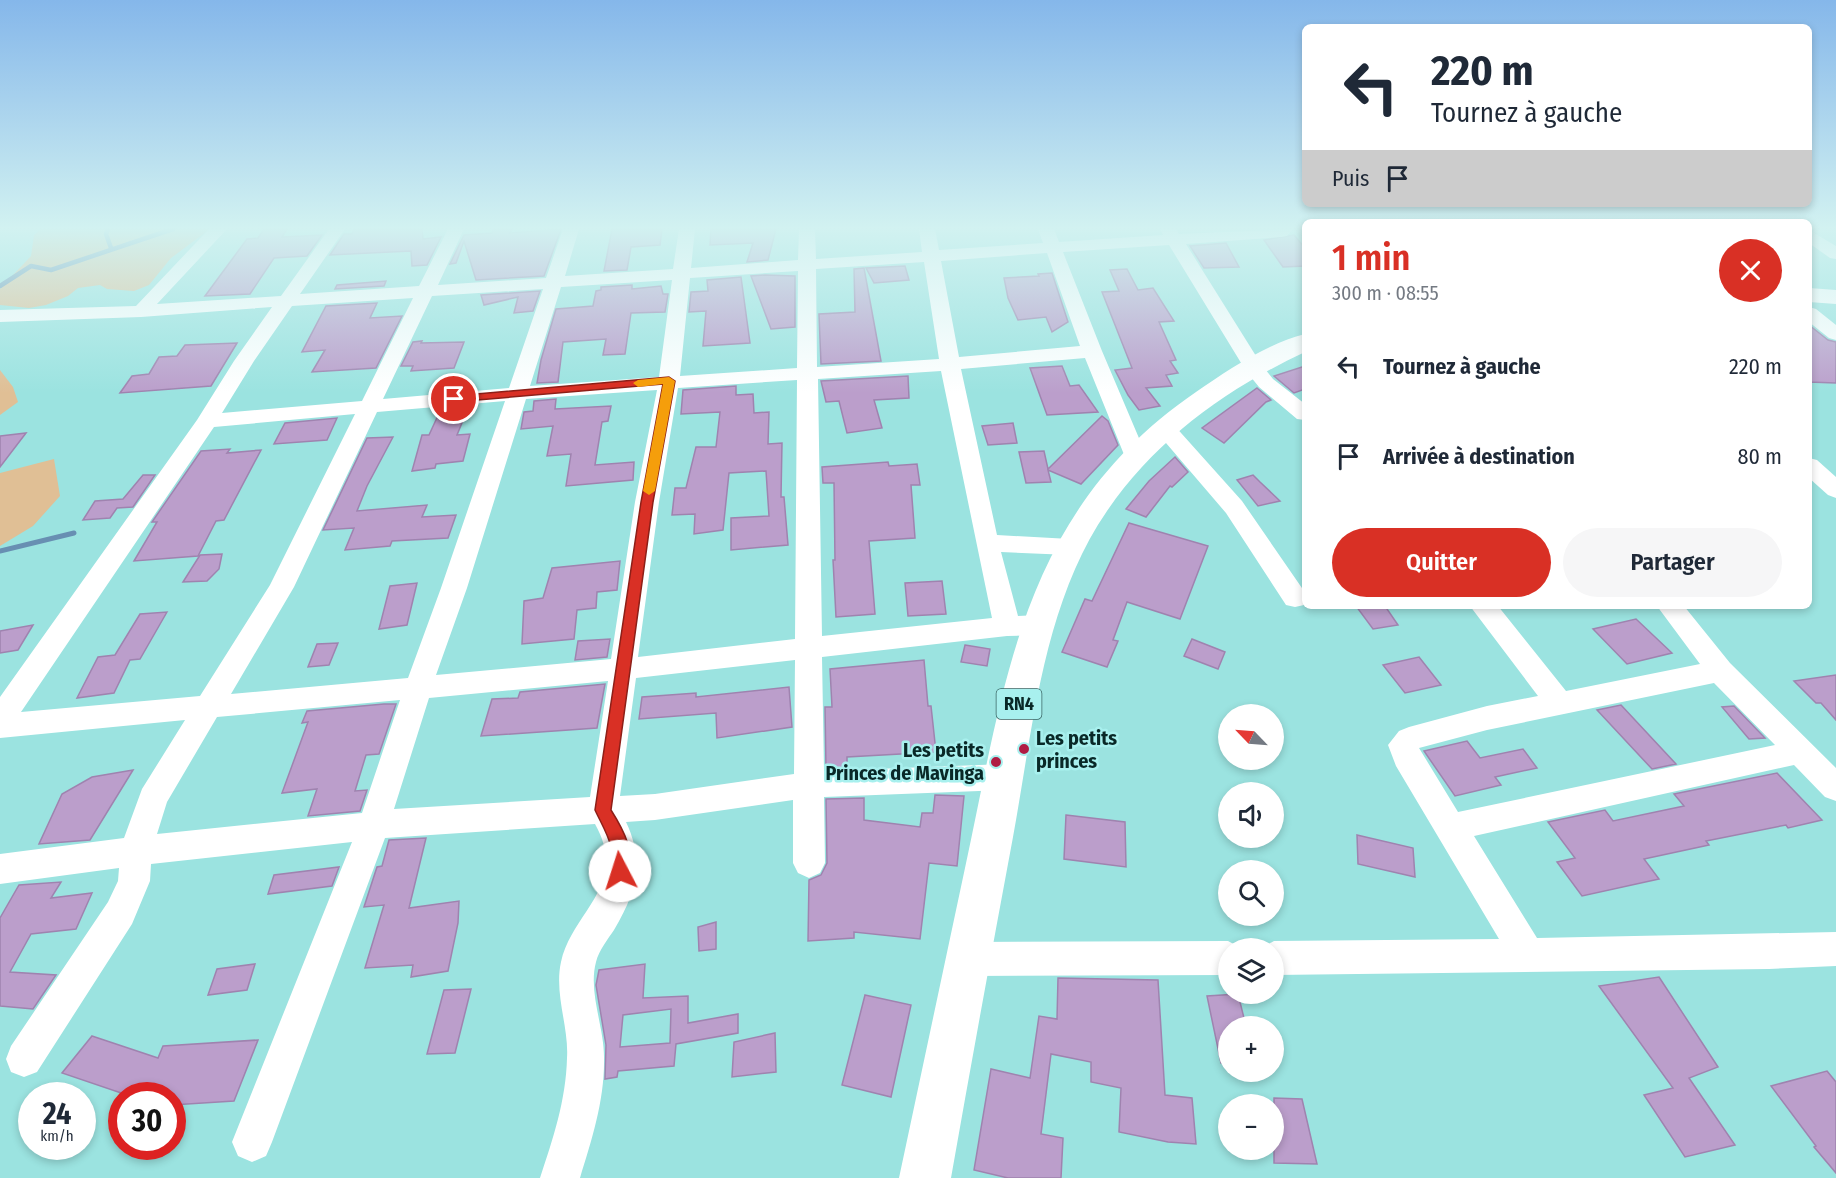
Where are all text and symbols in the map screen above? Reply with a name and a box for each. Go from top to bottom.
text: 220 m [1431,46,1534,96]
icon: left [1332,48,1410,126]
text: Tournez à gauche [1431,97,1622,129]
icon: arrive [1381,162,1414,195]
text: Puis [1332,165,1369,192]
text: 1 min [1332,236,1410,280]
button: close [1719,239,1782,302]
text: 300 m · 08:55 [1332,281,1439,305]
icon: left [1332,350,1365,383]
text: Tournez à gauche [1383,353,1541,380]
text: 220 m [1729,353,1782,380]
pin [428,373,479,424]
icon: arrive [437,382,470,415]
icon: arrive [1332,440,1365,473]
text: Arrivée à destination [1383,443,1575,470]
text: 80 m [1737,443,1782,470]
button: Quitter [1332,528,1551,597]
button: Partager [1563,528,1782,597]
road number: RN4 [996,689,1042,719]
north arrow [1218,704,1284,770]
map controls [1218,704,1284,1160]
place label: Les petits princes [1036,726,1117,773]
place label: Les petits Princes de Mavinga [825,738,984,785]
marker: Les petits princes [1017,742,1031,756]
marker: Les petits Princes de Mavinga [989,755,1003,769]
button: sound [1218,782,1284,848]
position arrow [588,839,652,903]
button: search [1218,860,1284,926]
button: layers [1218,938,1284,1004]
button: + [1218,1016,1284,1082]
speed limit sign: 30 [108,1082,186,1160]
button: − [1218,1094,1284,1160]
text: 24 [43,1096,71,1132]
text: km/h [40,1127,74,1145]

